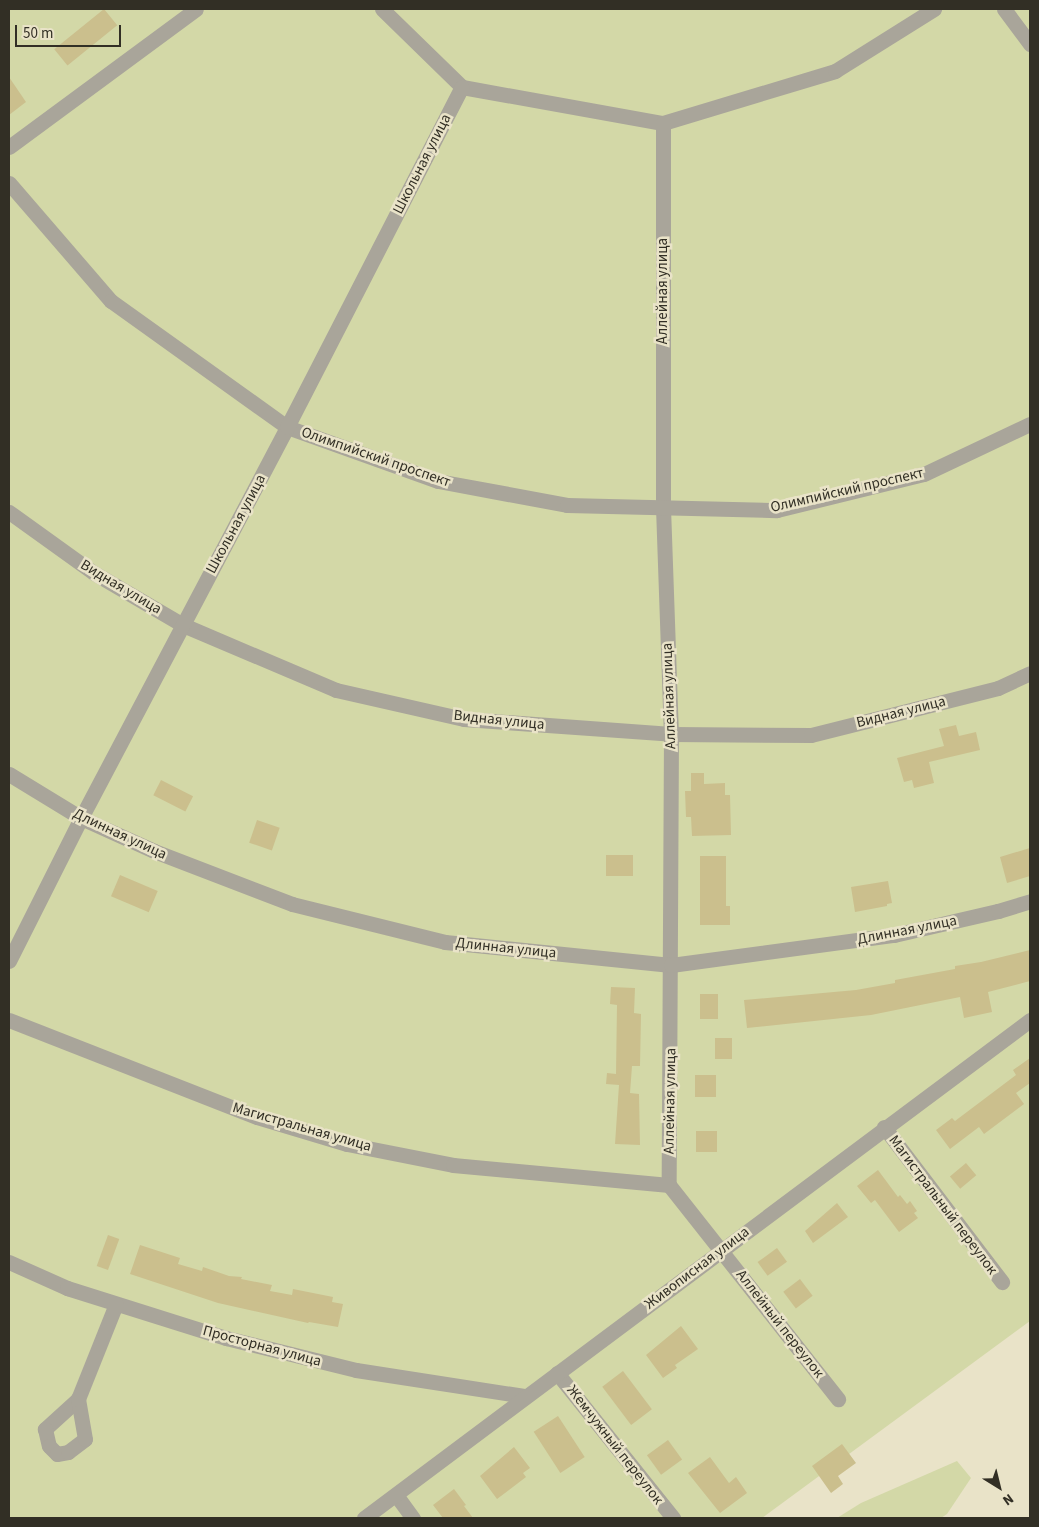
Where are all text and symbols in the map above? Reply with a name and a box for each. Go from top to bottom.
scale bar [18,15,124,47]
text: 50 m [23,23,53,44]
street label: Школьная улица [389,111,455,217]
street label: Аллейная улица [654,238,672,344]
street label: Олимпийский проспект [299,423,453,491]
street label: Олимпийский проспект [769,464,925,516]
street label: Школьная улица [202,471,270,577]
street label: Видная улица [77,556,165,618]
street label: Аллейная улица [658,643,680,749]
street label: Видная улица [855,692,947,732]
street label: Видная улица [453,706,545,734]
street label: Длинная улица [70,804,170,864]
street label: Длинная улица [856,912,958,948]
street label: Длинная улица [455,934,557,962]
street label: Аллейная улица [660,1048,680,1154]
street label: Магистральная улица [230,1099,374,1155]
street label: Магистральный переулок [885,1132,1001,1278]
street label: Живописная улица [641,1223,753,1313]
street label: Аллейный переулок [732,1266,828,1382]
street label: Просторная улица [201,1322,323,1370]
street label: Жемчужный переулок [563,1382,667,1508]
north arrow [974,1462,1024,1512]
text: N [998,1488,1017,1510]

